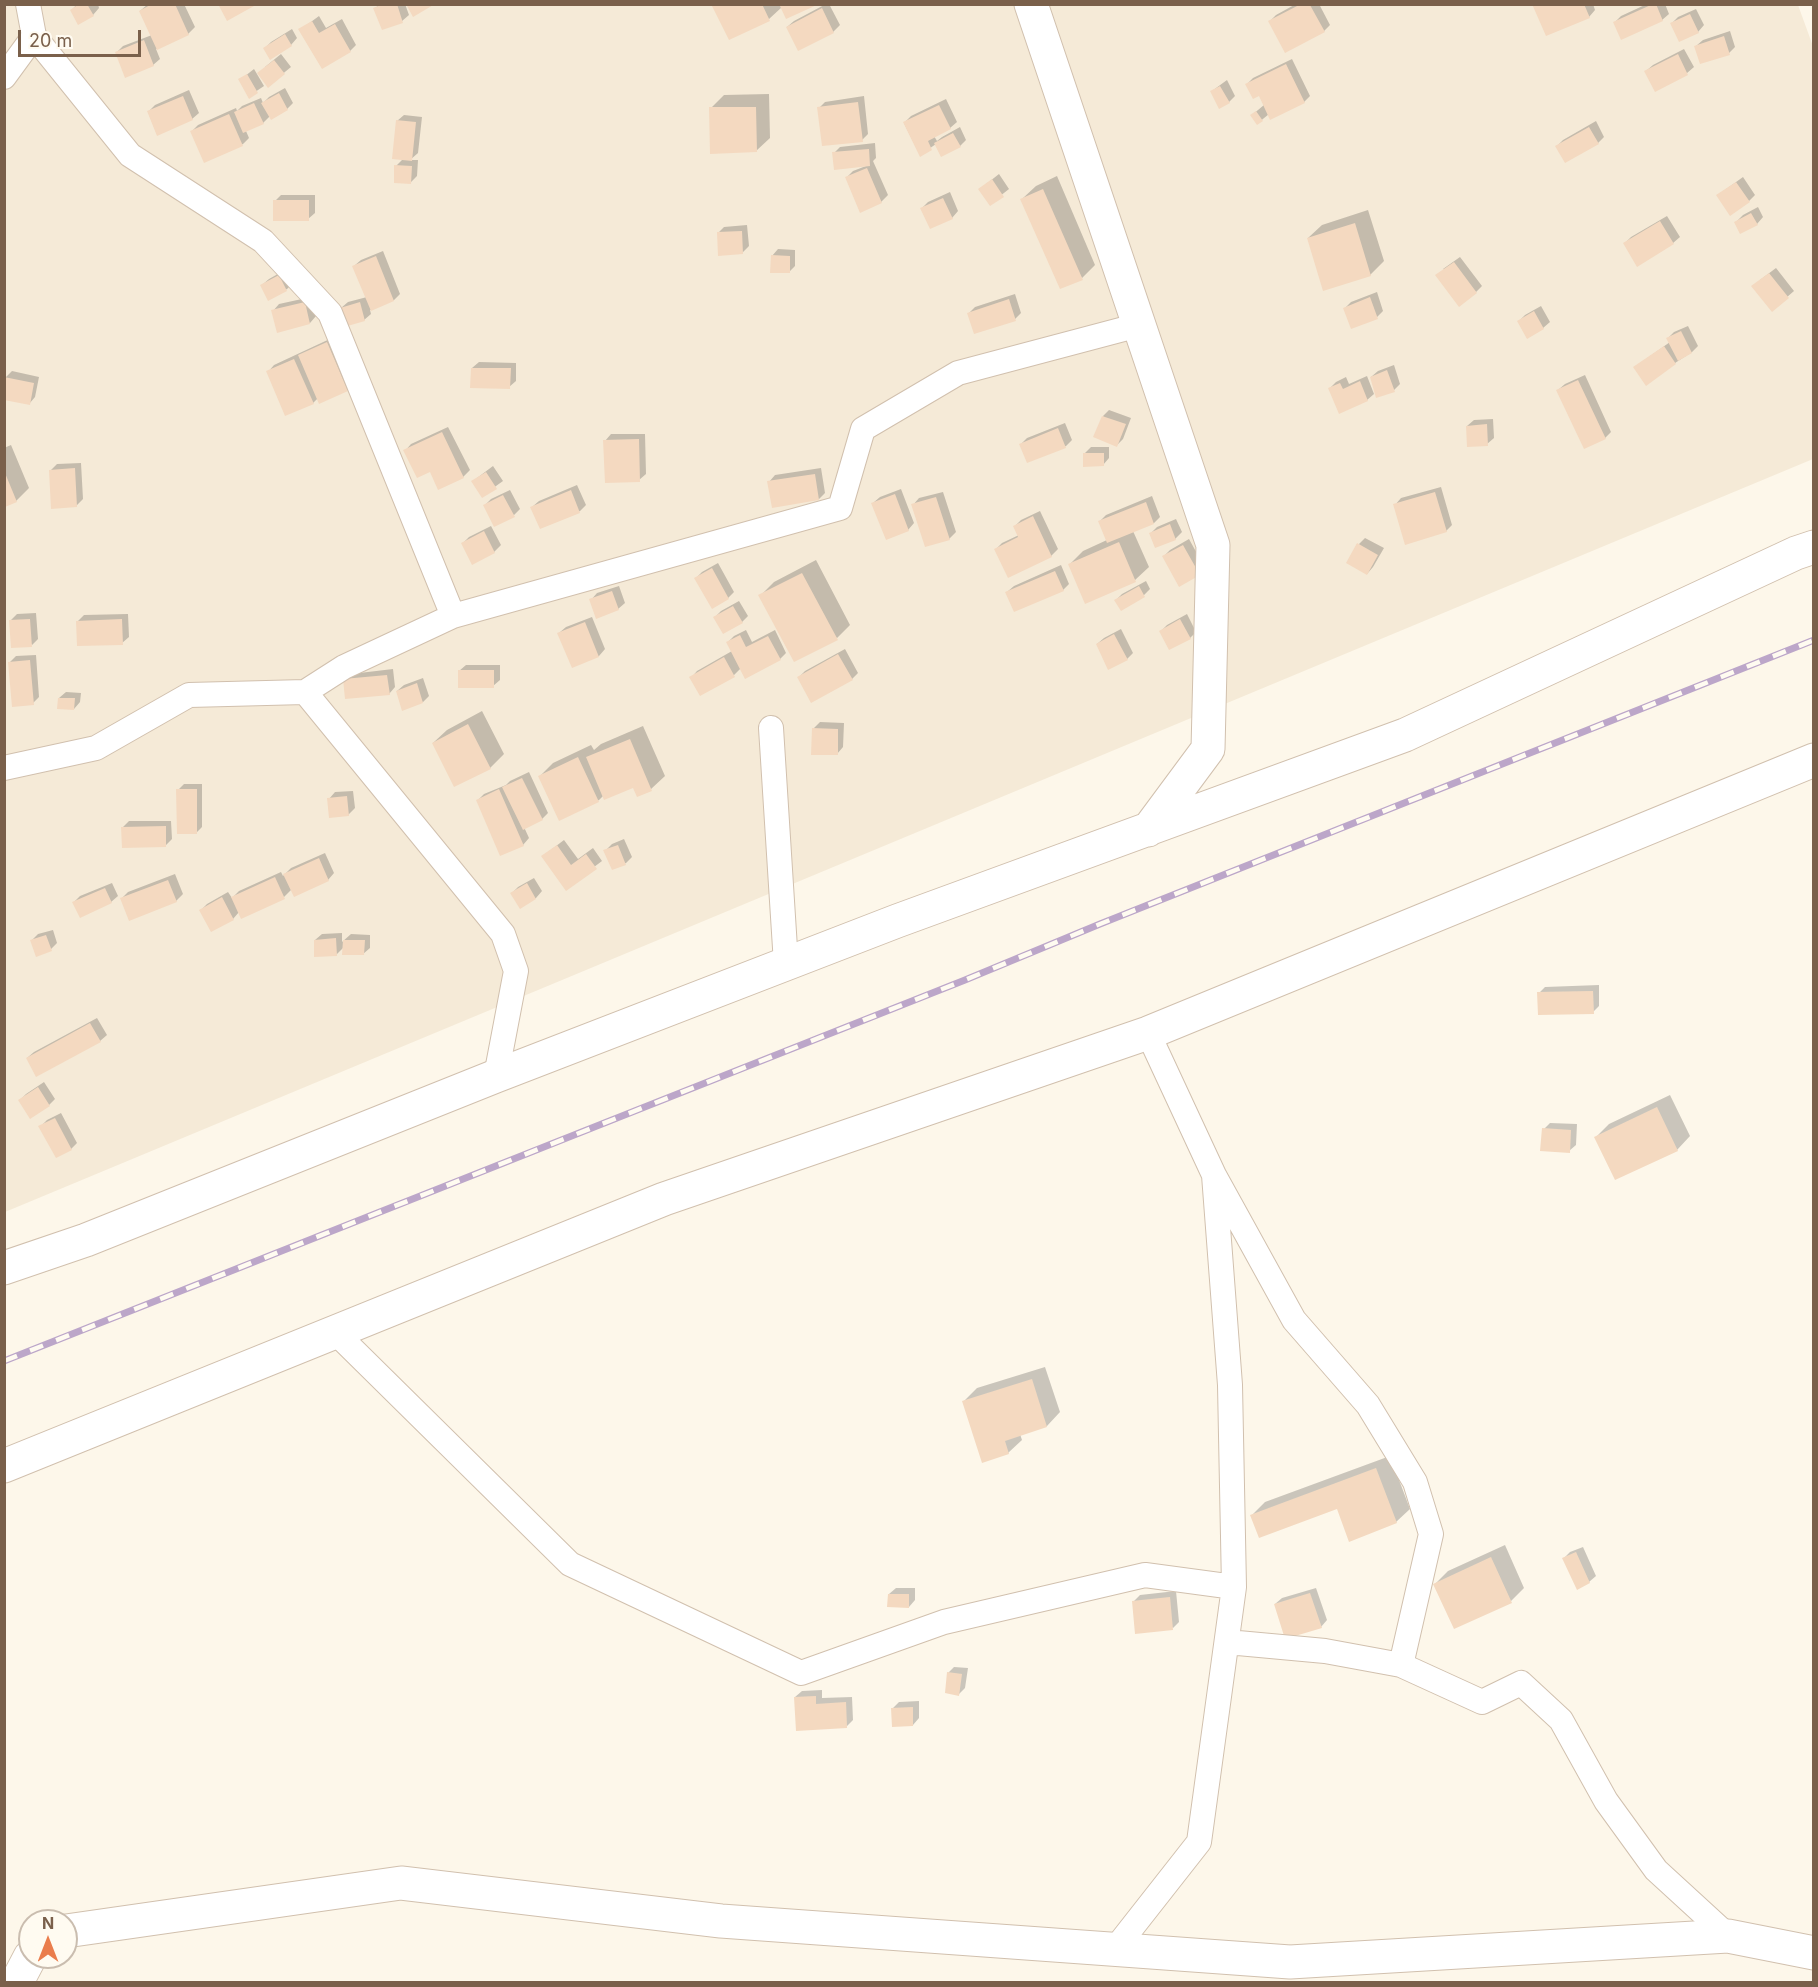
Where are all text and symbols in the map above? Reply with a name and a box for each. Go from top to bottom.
scale bar [21,18,144,56]
text: 20 m [29,30,72,51]
north arrow [18,1909,78,1969]
text: N [42,1913,54,1933]

